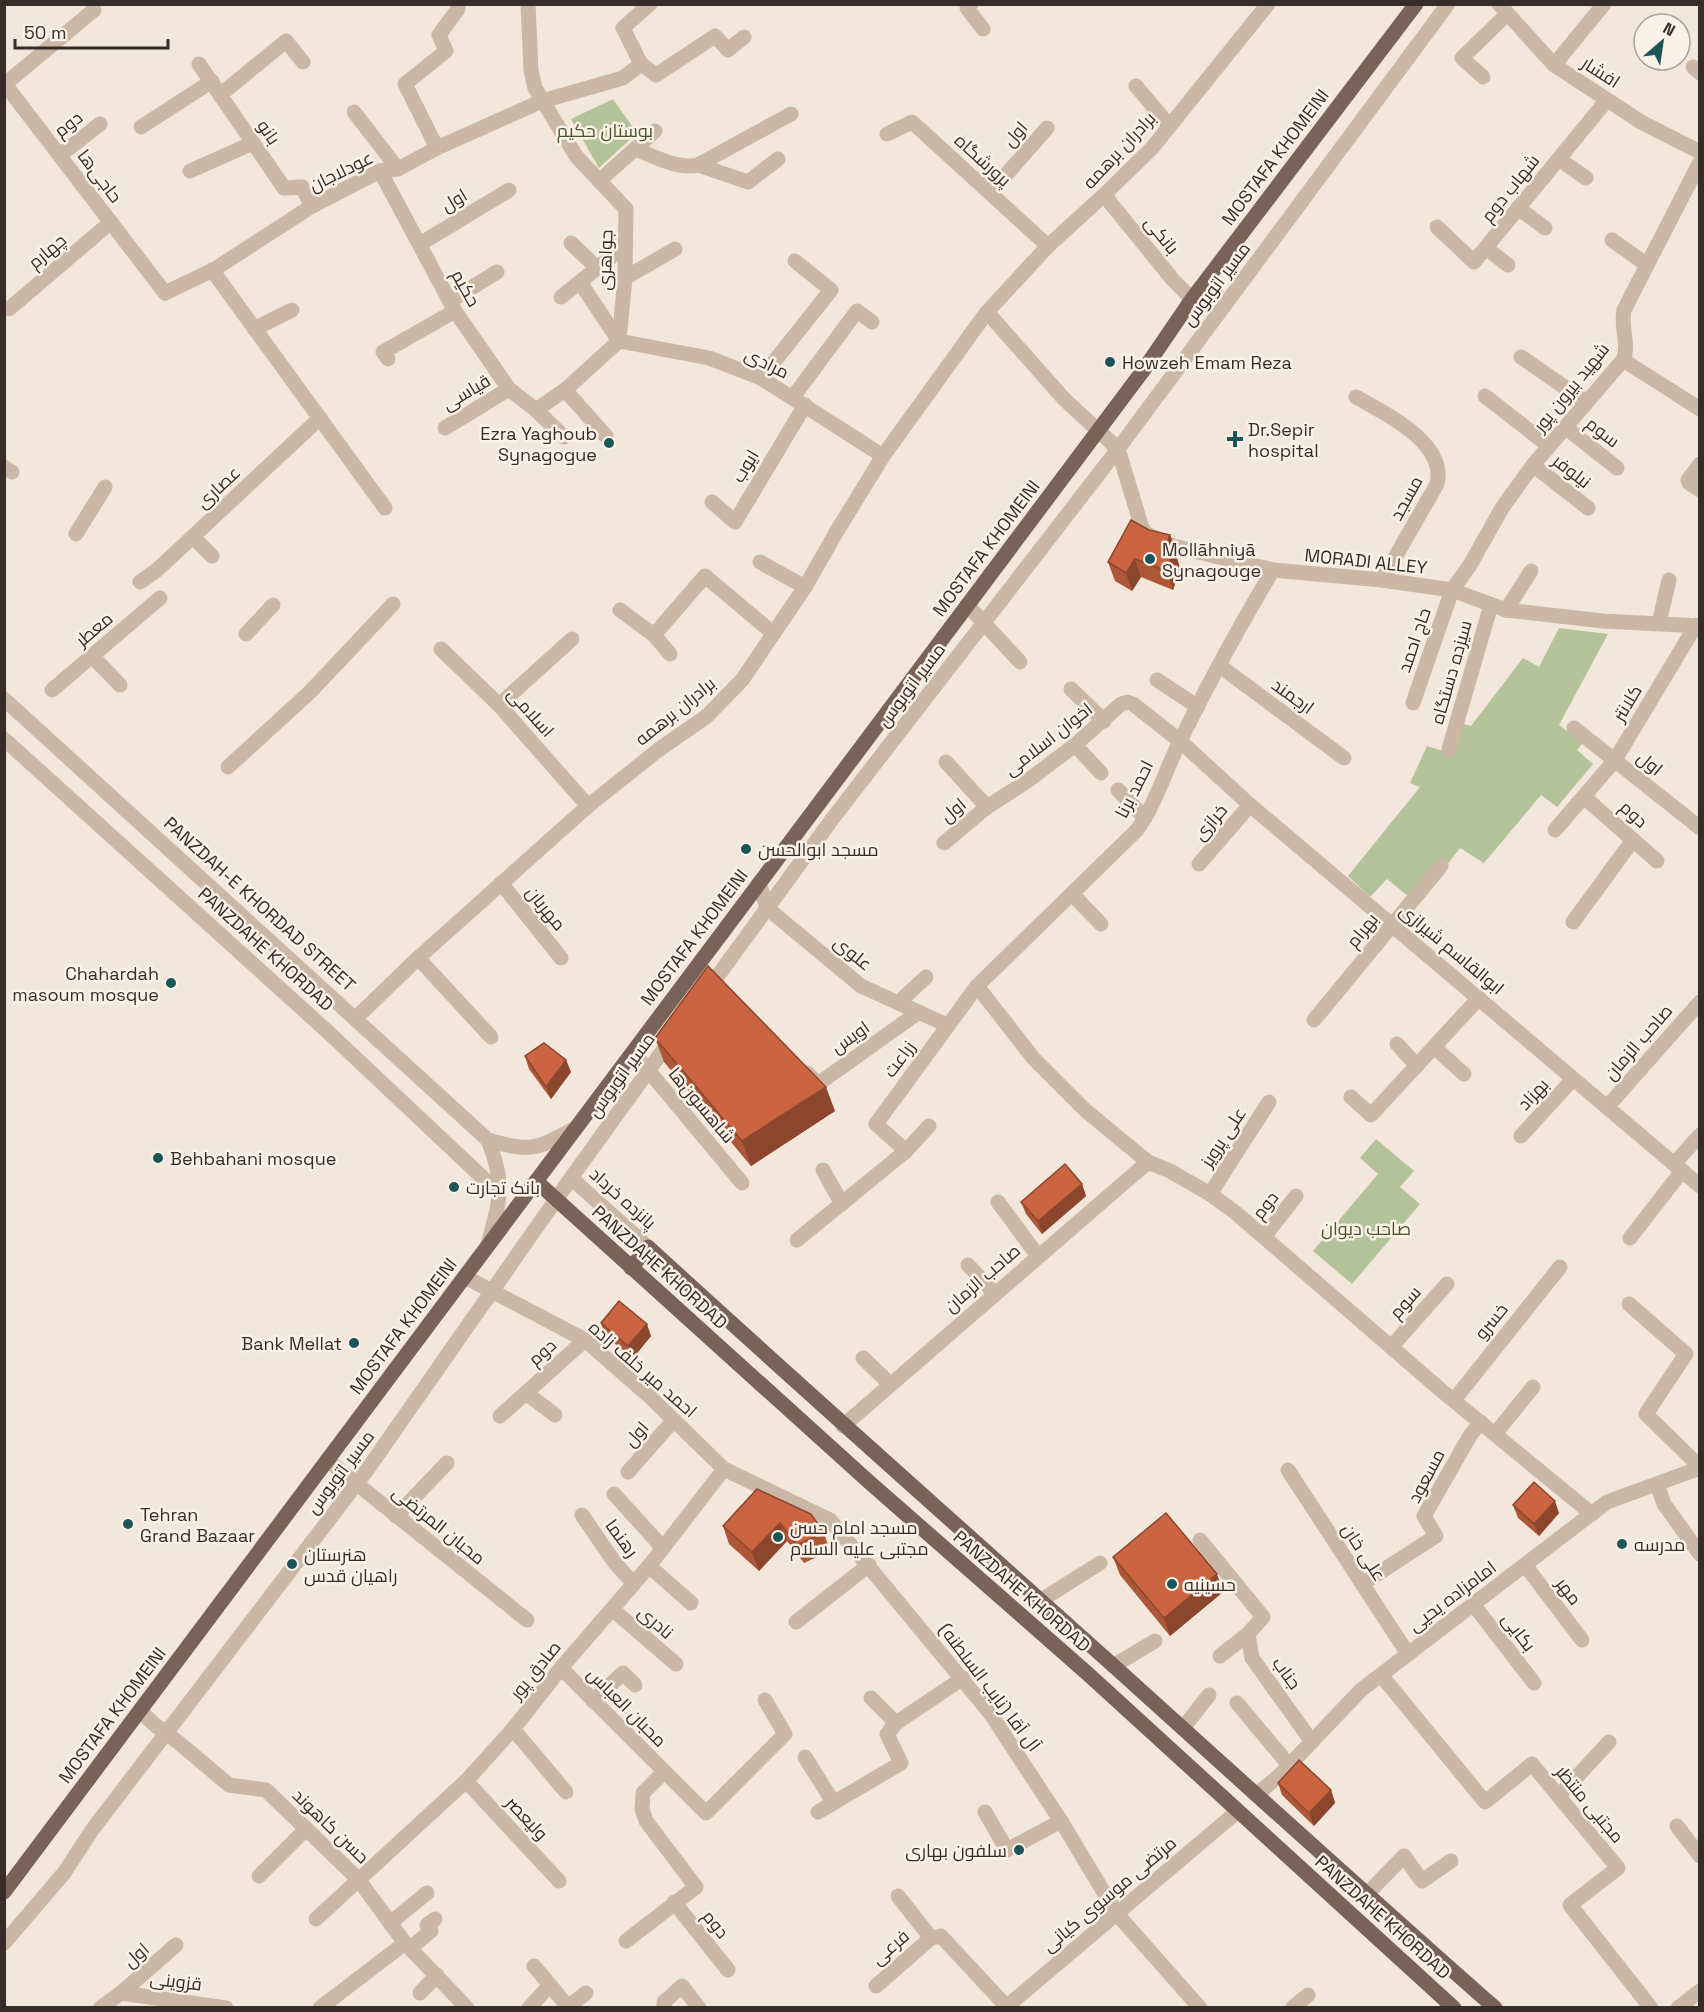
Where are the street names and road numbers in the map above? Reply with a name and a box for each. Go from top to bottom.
street label: افشار [1577,51,1625,93]
street label: MOSTAFA KHOMEINI [1216,84,1334,230]
street label: دوم [49,106,87,143]
street label: برادران برهمه [1078,107,1160,193]
street label: بانو [252,115,286,149]
street label: اول [998,116,1032,152]
street label: پرورشگاه [949,129,1016,192]
street label: حاجی‌ها [73,145,127,207]
street label: عودلاجان [305,146,377,196]
street label: شهاب دوم [1476,149,1545,227]
street label: اول [437,183,471,217]
street label: بانکی [1140,211,1184,259]
street label: چهارم [23,228,72,274]
street label: جواهری [592,229,618,291]
street label: مسیر اتوبوس [1177,237,1255,331]
street label: حکیم [446,265,486,311]
street label: شهید بیرون پور [1527,338,1615,438]
street label: مرادی [741,342,793,384]
street label: قیاسی [438,369,494,415]
street label: سوم [1581,412,1624,453]
street label: ایوب [726,445,764,487]
street label: نیلوفر [1547,448,1596,493]
street label: عصاری [191,461,245,513]
street label: مسجد [1384,472,1428,524]
street label: MOSTAFA KHOMEINI [927,475,1045,621]
street label: MORADI ALLEY [1304,543,1428,579]
street label: حاج احمد [1392,605,1437,676]
street label: معطر [70,607,117,652]
street label: سیزده دستگاه [1425,617,1477,727]
street label: مسیر اتوبوس [872,638,950,732]
street label: برادران برهمه [630,672,720,750]
street label: ارجمند [1267,673,1319,719]
street label: کلانتر [1607,680,1647,726]
street label: اسلامی [503,682,559,742]
street label: اخوان اسلامی [999,697,1097,781]
street label: اول [1632,746,1668,780]
street label: احمد برنا [1110,756,1158,822]
street label: اول [935,793,971,827]
street label: دوم [1615,795,1653,833]
street label: خرازی [1188,799,1232,845]
street label: PANZDAH-E KHORDAD STREET [159,812,361,997]
street label: MOSTAFA KHOMEINI [635,864,753,1010]
street label: مهربان [521,881,571,935]
street label: PANZDAHE KHORDAD [194,882,338,1016]
street label: ابوالقاسم شیرازی [1394,899,1509,1000]
street label: بهرام [1341,908,1384,953]
street label: علوی [829,931,877,975]
street label: صاحب الزمان [1599,999,1677,1085]
street label: اویس [826,1016,874,1058]
street label: مسیر اتوبوس [582,1028,660,1122]
street label: زراعت [878,1036,920,1082]
street label: شاهسون‌ها [664,1062,740,1148]
street label: بهزاد [1512,1073,1554,1115]
street label: علی پرویز [1195,1103,1252,1173]
street label: پانزده خرداد [584,1162,661,1235]
street label: دوم [1247,1186,1284,1224]
street label: PANZDAHE KHORDAD [588,1200,732,1334]
street label: صاحب الزمان [939,1239,1025,1317]
street label: MOSTAFA KHOMEINI [344,1253,462,1399]
street label: سوم [1384,1281,1427,1324]
street label: خسرو [1469,1298,1513,1344]
street label: احمد میر خلف زاده [584,1316,702,1422]
street label: دوم [523,1333,561,1371]
street label: اول [619,1416,653,1452]
street label: مسیر اتوبوس [301,1425,379,1519]
street label: مسعود [1402,1445,1450,1507]
street label: محبان المرتضی [388,1480,490,1570]
street label: رهنما [600,1514,644,1562]
street label: علی خان [1337,1519,1391,1585]
street label: PANZDAHE KHORDAD [949,1525,1095,1657]
street label: امامزاده یحیی [1403,1555,1501,1637]
street label: مهر [1551,1572,1587,1609]
street label: نادری [633,1600,679,1644]
street label: بکایی [1497,1608,1541,1656]
street label: آل آقا (نایب السلطنه) [934,1618,1046,1756]
street label: صادق پور [504,1636,566,1705]
street label: MOSTAFA KHOMEINI [53,1642,171,1788]
street label: جناب [1267,1652,1307,1694]
street label: محبان العباس [582,1662,672,1752]
street label: مجتبی منتظر [1550,1760,1629,1848]
street label: حسن کاهوند [288,1784,374,1868]
street label: ولیعصر [500,1791,553,1845]
street label: مرتضی موسوی کیانی [1037,1831,1181,1957]
street label: PANZDAHE KHORDAD [1311,1850,1455,1984]
street label: دوم [697,1905,734,1943]
street label: فرعی [866,1924,914,1970]
street label: اول [118,1938,154,1972]
street label: قزوینی [149,1966,203,1996]

